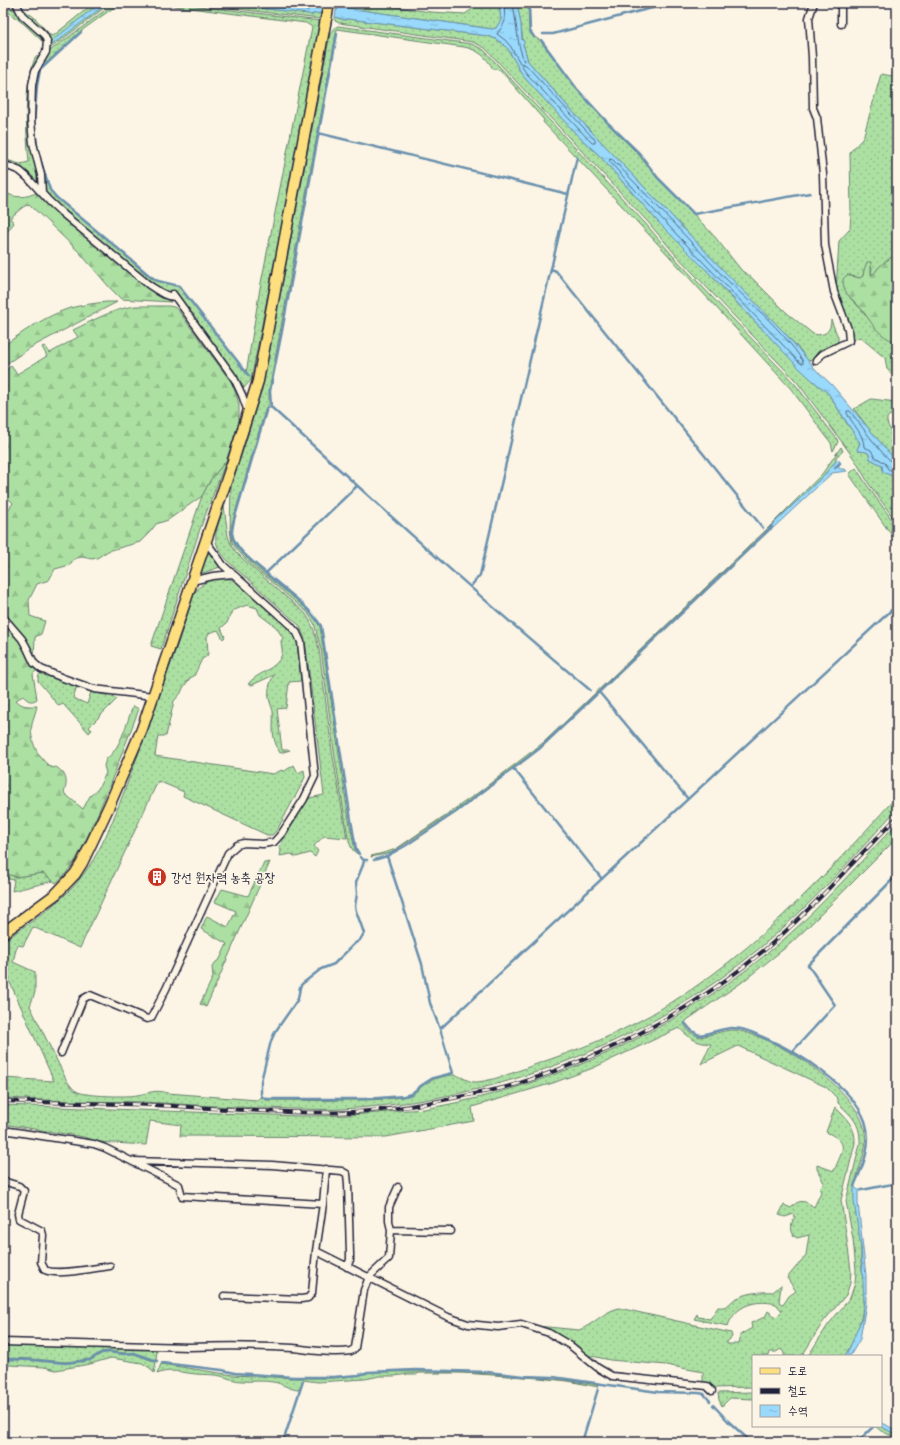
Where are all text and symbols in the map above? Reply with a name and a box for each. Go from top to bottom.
building icon: 강선 원자력 농축 공장 [146,866,168,888]
place label: 강선 원자력 농축 공장 [171,866,275,889]
legend [752,1355,882,1427]
text: 도로 [788,1360,807,1382]
text: 철도 [788,1380,807,1402]
text: 수역 [788,1400,808,1422]

